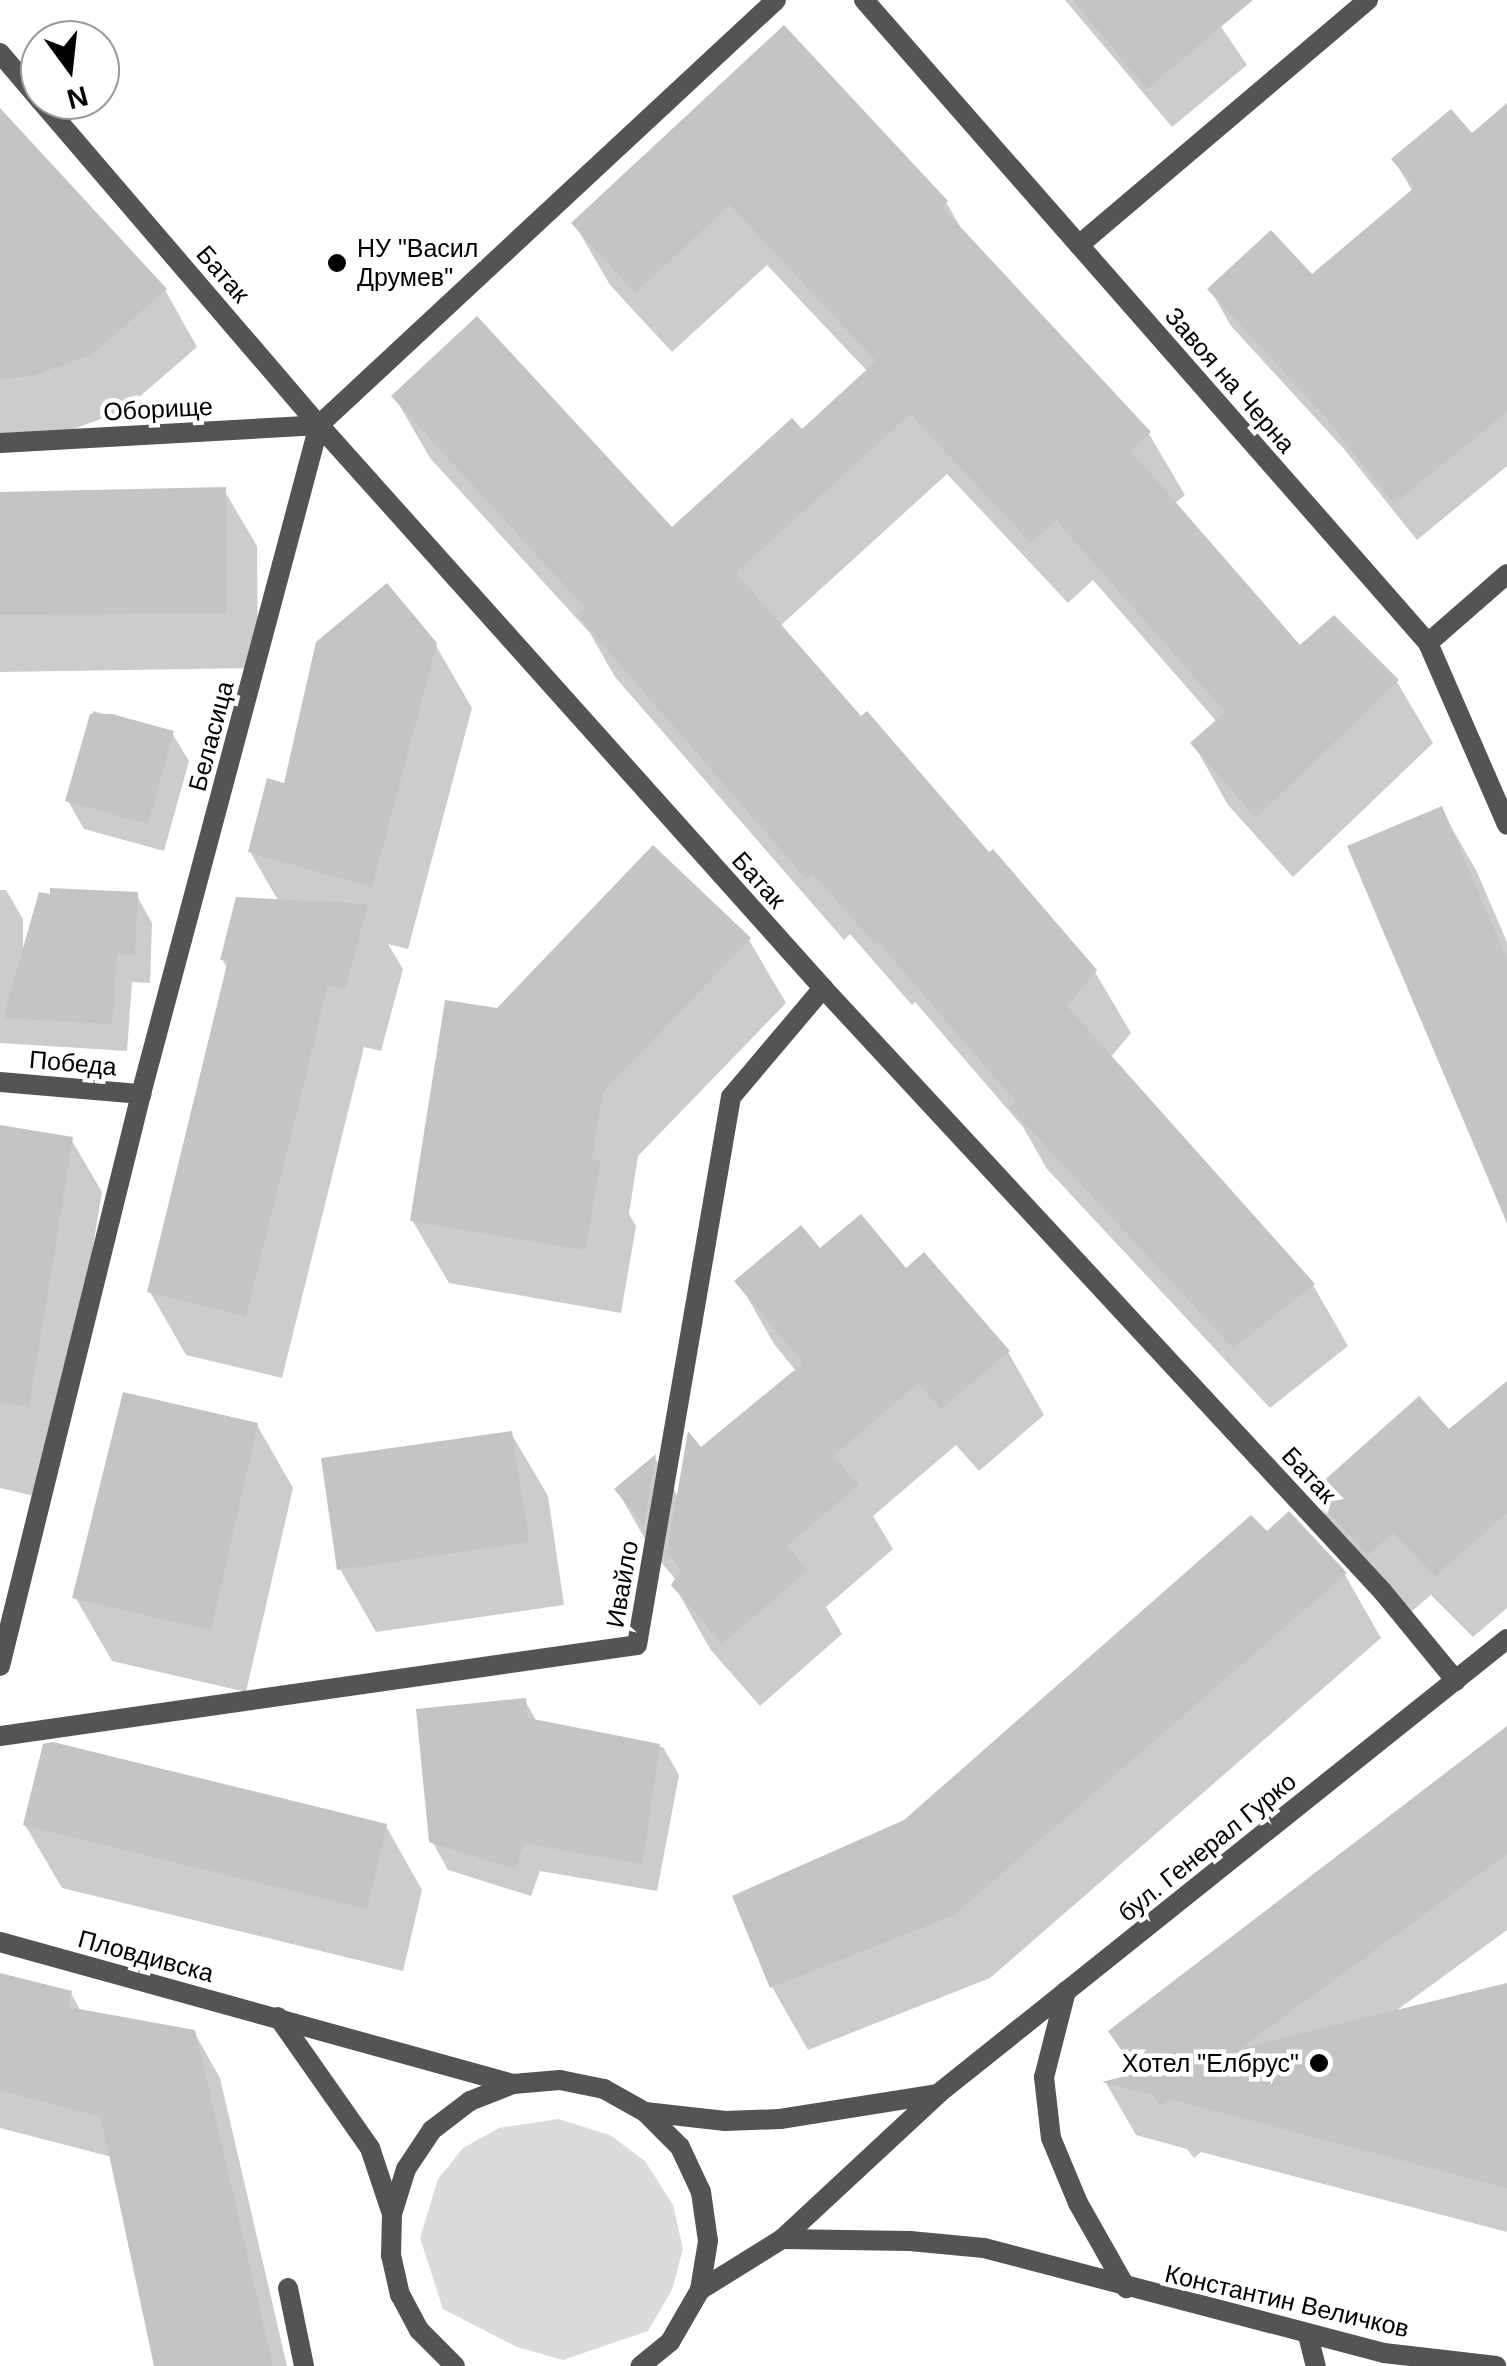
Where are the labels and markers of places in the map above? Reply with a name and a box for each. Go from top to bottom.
place label: НУ "Васил Друмев" [357,234,478,293]
marker: НУ "Васил Друмев" [326,252,348,274]
place label: Хотел "Елбрус" [1122,2048,1299,2078]
marker: Хотел "Елбрус" [1308,2052,1330,2074]

